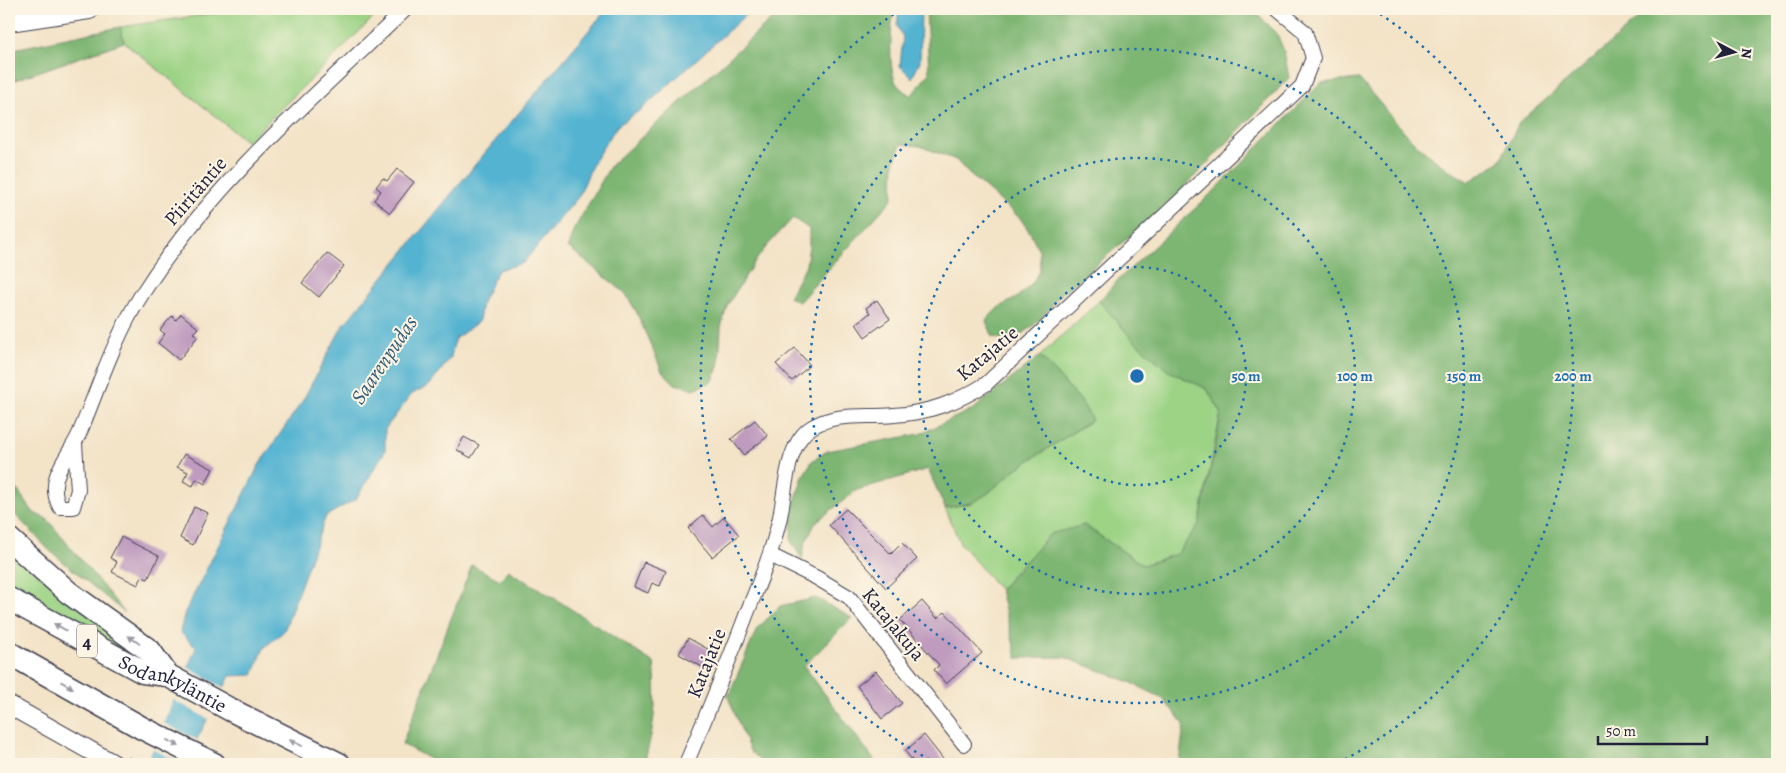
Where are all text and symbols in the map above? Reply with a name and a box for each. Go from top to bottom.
north arrow [1708,28,1758,78]
text: N [1736,47,1756,59]
street label: Piiritäntie [158,151,233,232]
water label: Saarenpudas [344,310,424,410]
street label: Katajatie [951,320,1024,387]
text: 50 m [1231,366,1261,386]
text: 100 m [1337,366,1373,386]
text: 150 m [1447,366,1482,386]
text: 200 m [1554,366,1592,386]
centre of rings [1128,367,1146,385]
street label: Katajakuja [856,582,932,667]
one-way arrow [53,623,68,631]
road number: 4 [77,624,97,658]
street label: Katajatie [680,624,733,702]
one-way arrow [127,635,141,645]
street label: Sodankyläntie [114,648,232,719]
one-way arrow [59,681,74,689]
scale bar [1598,713,1707,745]
text: 50 m [1606,721,1636,741]
one-way arrow [289,738,303,746]
one-way arrow [166,739,180,747]

